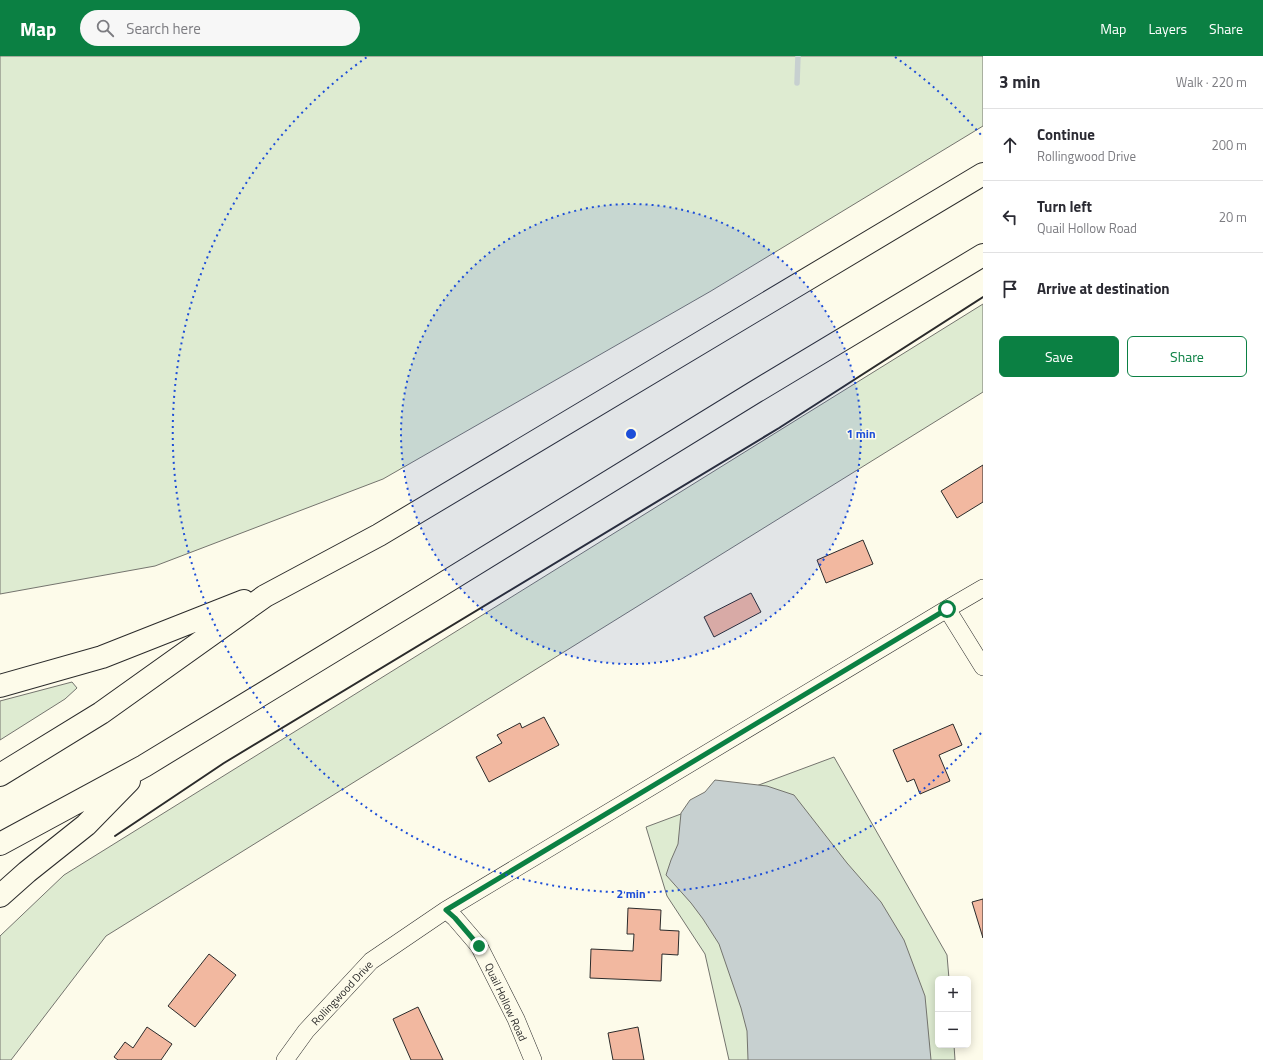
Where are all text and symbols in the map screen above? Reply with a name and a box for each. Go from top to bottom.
search box [80,10,360,46]
text: Map [20,14,56,43]
icon: search [94,17,116,39]
text: Search here [126,17,201,40]
text: Map [1100,18,1126,39]
text: Layers [1148,18,1187,39]
text: Share [1209,18,1243,39]
text: 3 min [999,69,1040,95]
text: Walk · 220 m [1176,72,1247,92]
text: Continue [1037,123,1095,146]
icon: ahead [999,134,1021,156]
text: 200 m [1211,135,1247,155]
text: Rollingwood Drive [1037,146,1136,166]
text: Turn left [1037,195,1092,218]
icon: left [999,206,1021,228]
text: 20 m [1219,207,1247,227]
text: Quail Hollow Road [1037,218,1137,238]
text: Arrive at destination [1037,277,1170,300]
icon: arrive [999,278,1021,300]
button: Save [999,336,1119,377]
button: Share [1127,336,1247,377]
text: 1 min [846,424,876,443]
centre of rings [624,427,638,441]
route start [938,600,956,618]
text: 2 min [616,884,646,903]
route end [470,937,488,955]
street label: Rollingwood Drive [308,957,377,1029]
street label: Quail Hollow Road [481,960,531,1044]
map controls [935,976,971,1048]
button: + [935,976,971,1012]
button: − [935,1012,971,1048]

